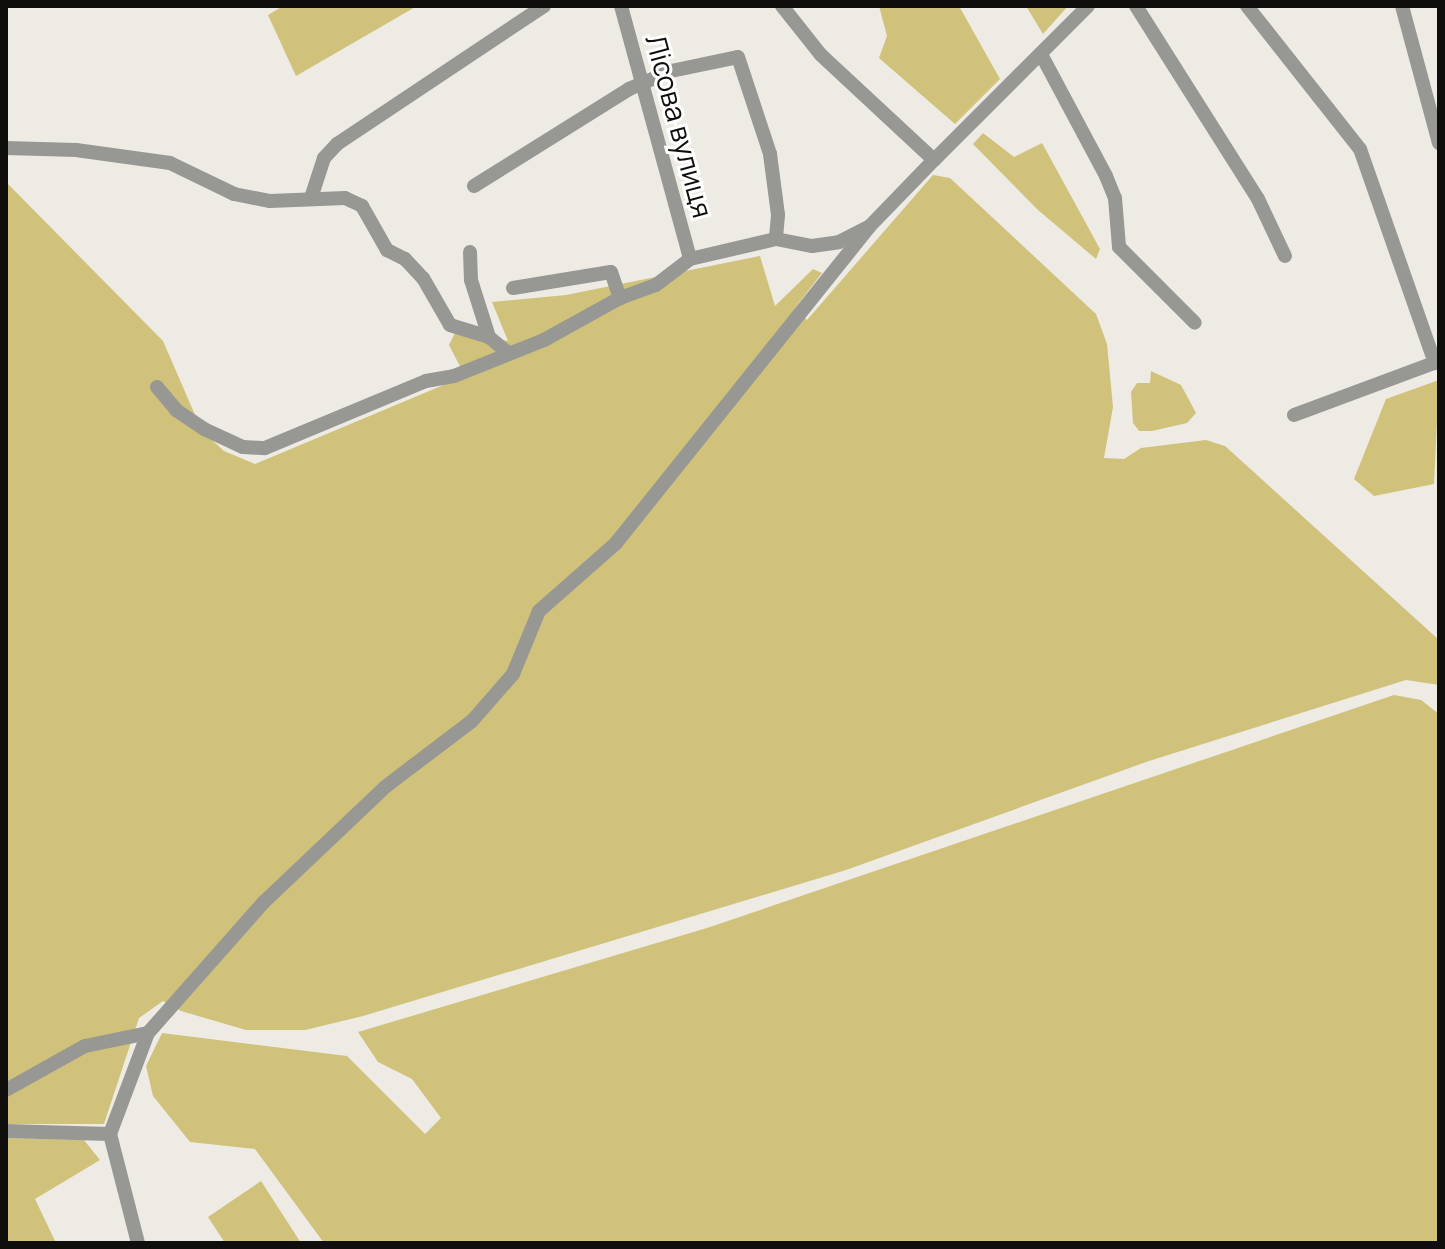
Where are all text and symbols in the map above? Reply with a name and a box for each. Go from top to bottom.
street label: Лісова вулиця [639,31,721,221]

